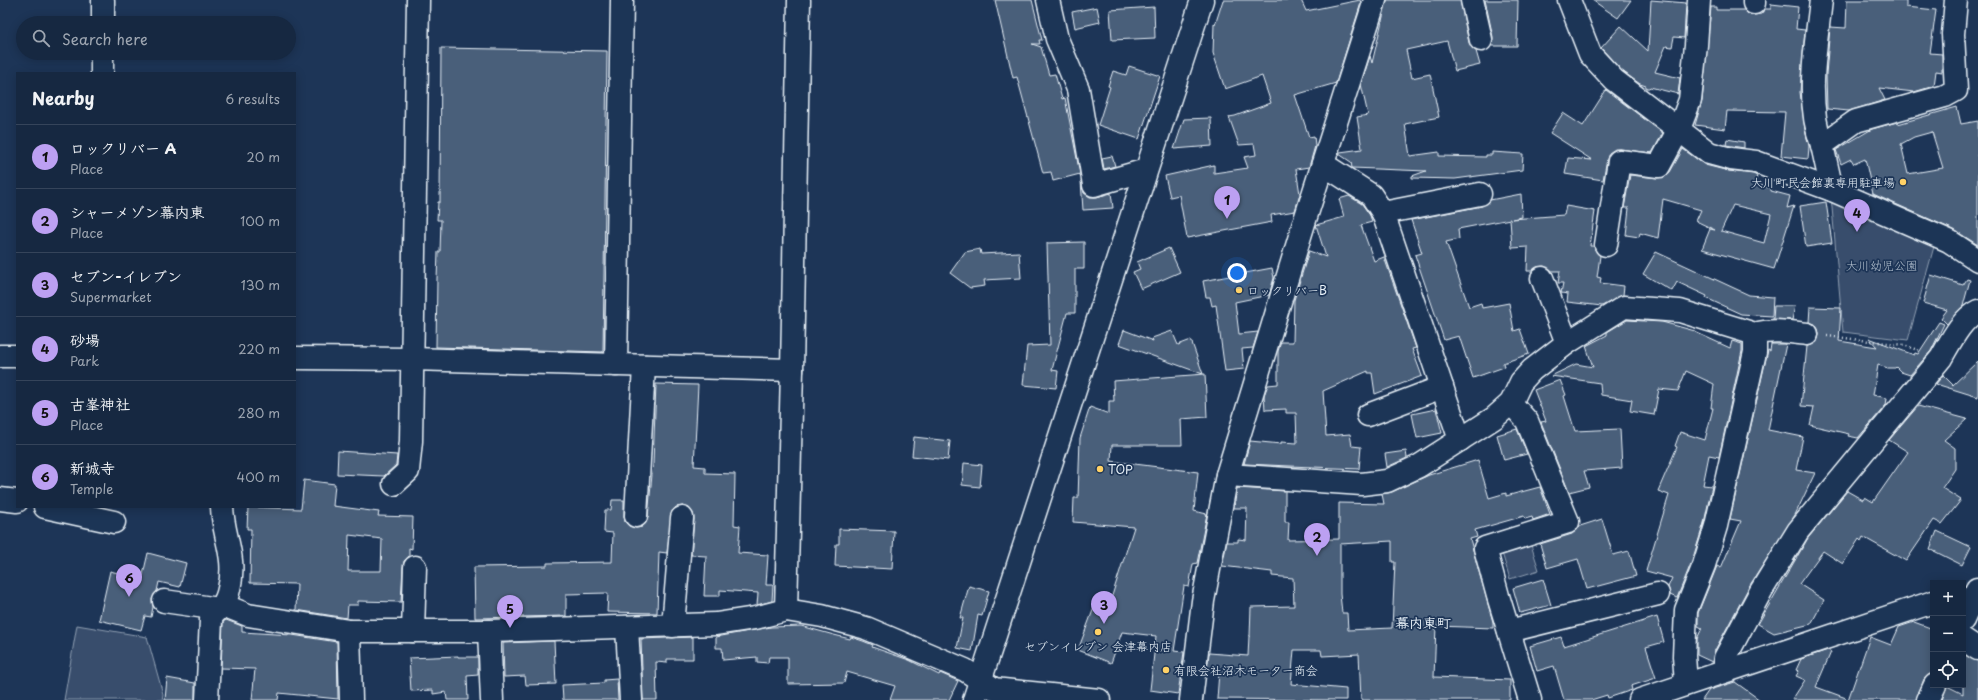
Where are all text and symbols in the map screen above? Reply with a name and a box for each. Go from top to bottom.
search box [16,16,296,60]
icon: search [30,27,52,49]
text: Search here [62,27,148,50]
text: Nearby [32,85,94,111]
text: 6 results [225,89,280,108]
text: ロックリバー A [70,136,177,159]
text: 1 [42,147,48,166]
text: 20 m [246,147,280,166]
text: Place [70,159,103,178]
place label: 大川町民会館裏専用駐車場 [1751,173,1895,191]
marker: 大川町民会館裏専用駐車場 [1898,177,1908,187]
pin: 1 [1214,186,1240,219]
pin: 4 [1844,199,1870,232]
text: シャーメゾン幕内東 [70,200,204,223]
text: 2 [40,211,50,230]
text: 100 m [240,211,280,230]
text: Place [70,223,103,242]
park label: 大川幼児公園 [1846,256,1918,274]
your location [1227,263,1247,283]
text: セブン-イレブン [70,264,182,287]
text: 3 [41,275,49,294]
text: 130 m [241,275,280,294]
place label: ロックリバーB [1247,281,1327,299]
marker: ロックリバーB [1234,285,1244,295]
text: Supermarket [70,287,152,306]
text: 砂場 [70,328,100,351]
text: 4 [41,339,49,358]
text: 220 m [238,339,280,358]
text: Park [70,351,99,370]
text: 古峯神社 [70,392,130,415]
text: 5 [41,403,49,422]
text: 280 m [238,403,280,422]
text: Place [70,415,103,434]
text: 新城寺 [70,456,115,479]
place label: TOP [1108,460,1133,478]
marker: TOP [1095,464,1105,474]
text: 6 [40,467,50,486]
text: 400 m [237,467,280,486]
text: Temple [70,479,113,498]
pin: 2 [1304,523,1330,556]
pin: 6 [116,564,142,597]
map controls [1930,580,1966,688]
button: + [1930,580,1966,616]
pin: 3 [1091,591,1117,624]
pin: 5 [497,595,523,628]
district label: 幕内東町 [1395,612,1451,633]
button: − [1930,616,1966,652]
marker: セブンイレブン 会津幕内店 [1093,627,1103,637]
place label: セブンイレブン 会津幕内店 [1024,637,1172,655]
button: locate [1930,652,1966,688]
place label: 有限会社沼木モーター商会 [1174,661,1318,679]
marker: 有限会社沼木モーター商会 [1161,665,1171,675]

